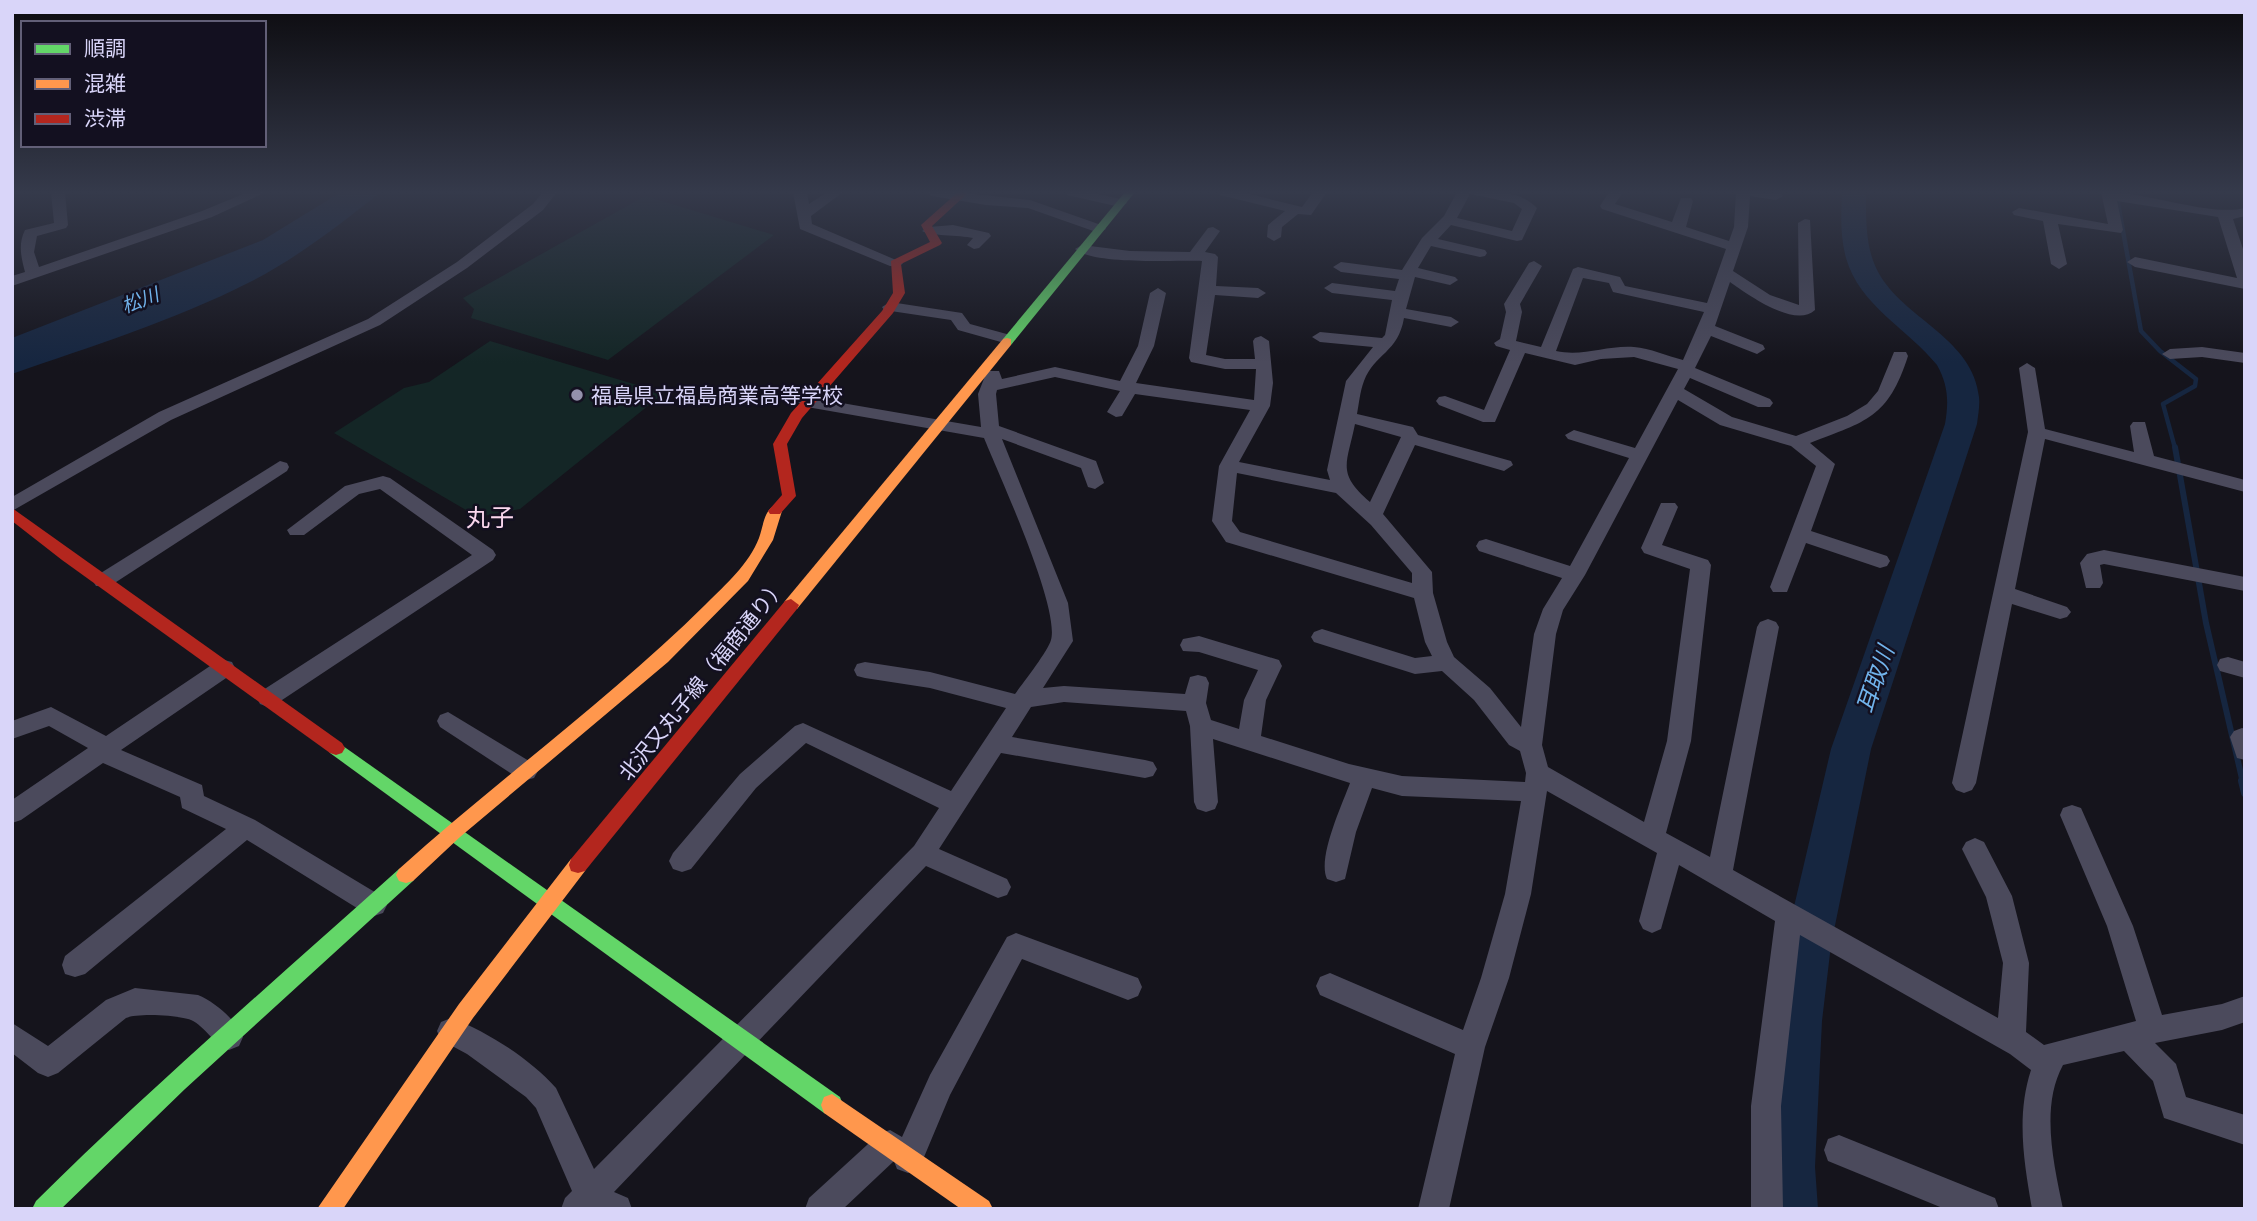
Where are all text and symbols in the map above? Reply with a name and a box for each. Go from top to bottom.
legend [21,21,266,147]
text: 順調 [84,35,126,61]
text: 混雑 [84,70,126,96]
text: 渋滞 [84,105,126,131]
water label: 松川 [118,281,164,318]
place label: 福島県立福島商業高等学校 [591,382,843,408]
marker: 福島県立福島商業高等学校 [569,387,585,403]
district label: 丸子 [466,502,514,532]
street label: 北沢又丸子線（福商通り） [613,573,791,785]
water label: 耳取川 [1850,639,1901,716]

